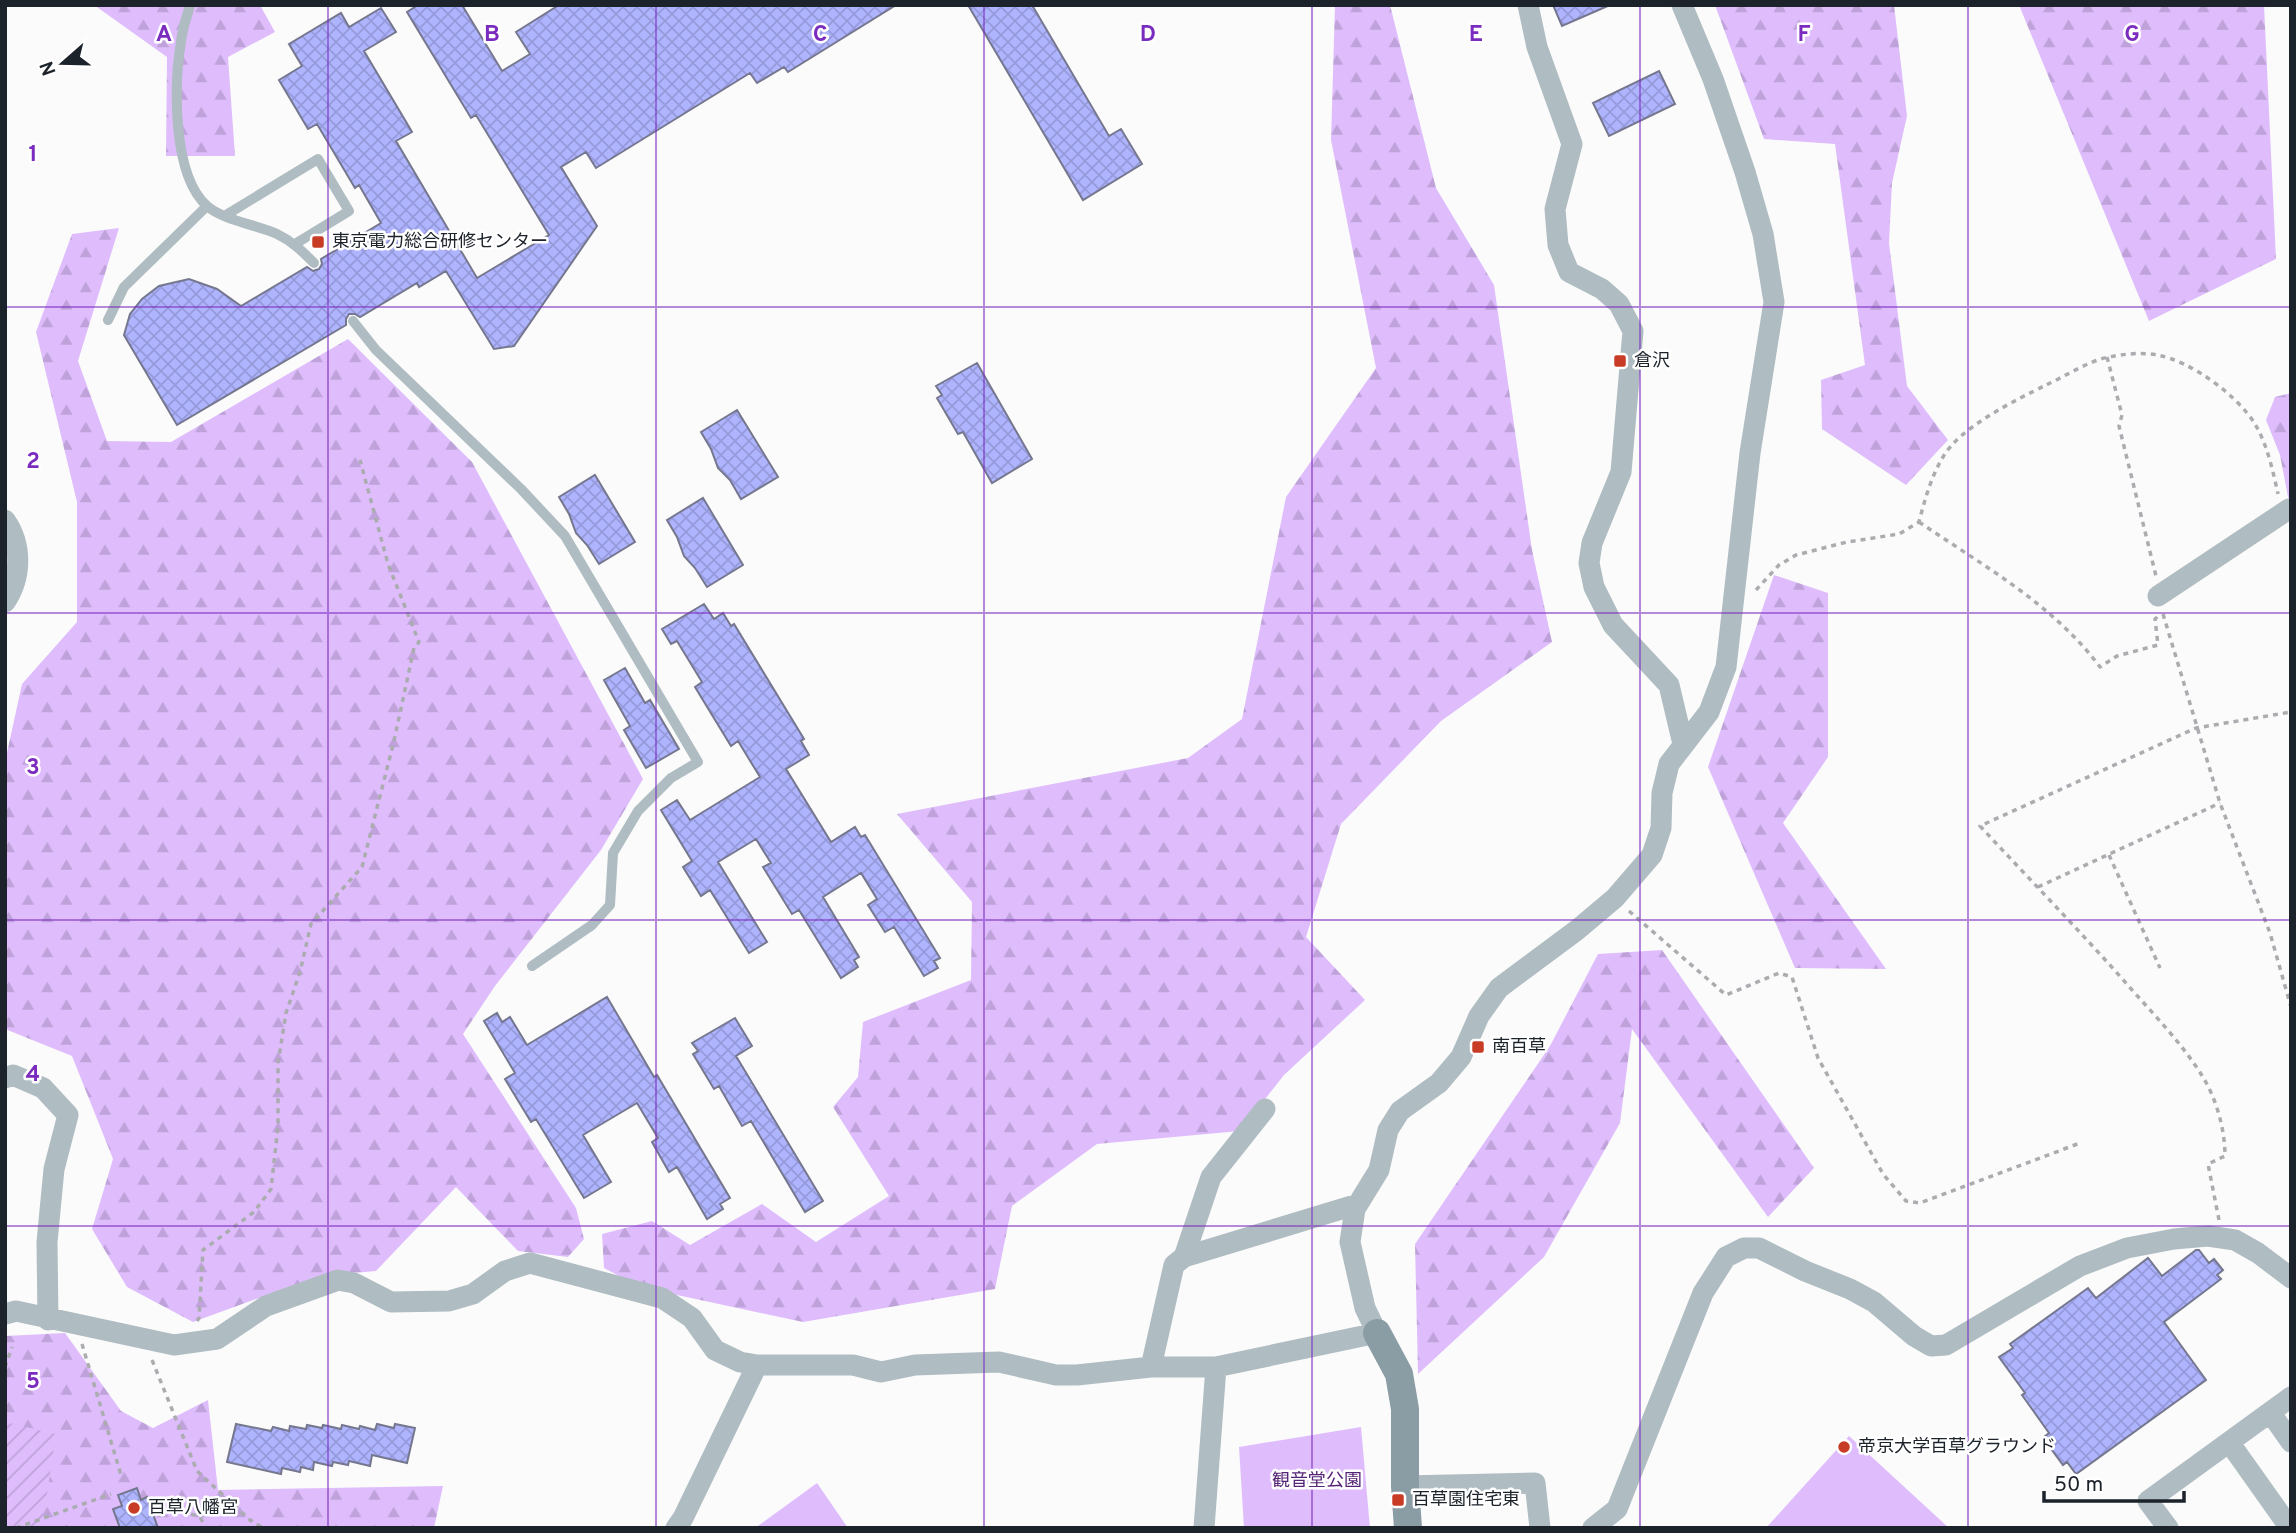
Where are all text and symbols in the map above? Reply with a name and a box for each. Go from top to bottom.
text: A [156,21,172,50]
text: B [484,21,500,50]
text: C [813,21,827,50]
text: D [1140,21,1156,50]
text: E [1469,21,1483,50]
text: F [1797,21,1811,50]
text: G [2124,21,2140,50]
north arrow [28,28,98,98]
text: N [35,58,63,79]
text: 1 [28,141,38,170]
place label: 東京電力総合研修センター [332,231,548,254]
marker: 東京電力総合研修センター [310,234,326,250]
place label: 倉沢 [1634,350,1670,373]
marker: 倉沢 [1612,353,1628,369]
text: 2 [26,448,40,477]
text: 3 [26,754,40,783]
place label: 南百草 [1492,1036,1546,1059]
marker: 南百草 [1470,1039,1486,1055]
text: 4 [26,1061,40,1090]
text: 5 [26,1368,40,1397]
place label: 帝京大学百草グラウンド [1858,1436,2056,1459]
marker: 帝京大学百草グラウンド [1836,1439,1852,1455]
scale bar [2044,1460,2184,1504]
park label: 観音堂公園 [1272,1470,1362,1493]
text: 50 m [2054,1472,2103,1499]
place label: 百草園住宅東 [1412,1489,1520,1512]
marker: 百草園住宅東 [1390,1492,1406,1508]
place label: 百草八幡宮 [148,1497,238,1520]
marker: 百草八幡宮 [126,1500,142,1516]

